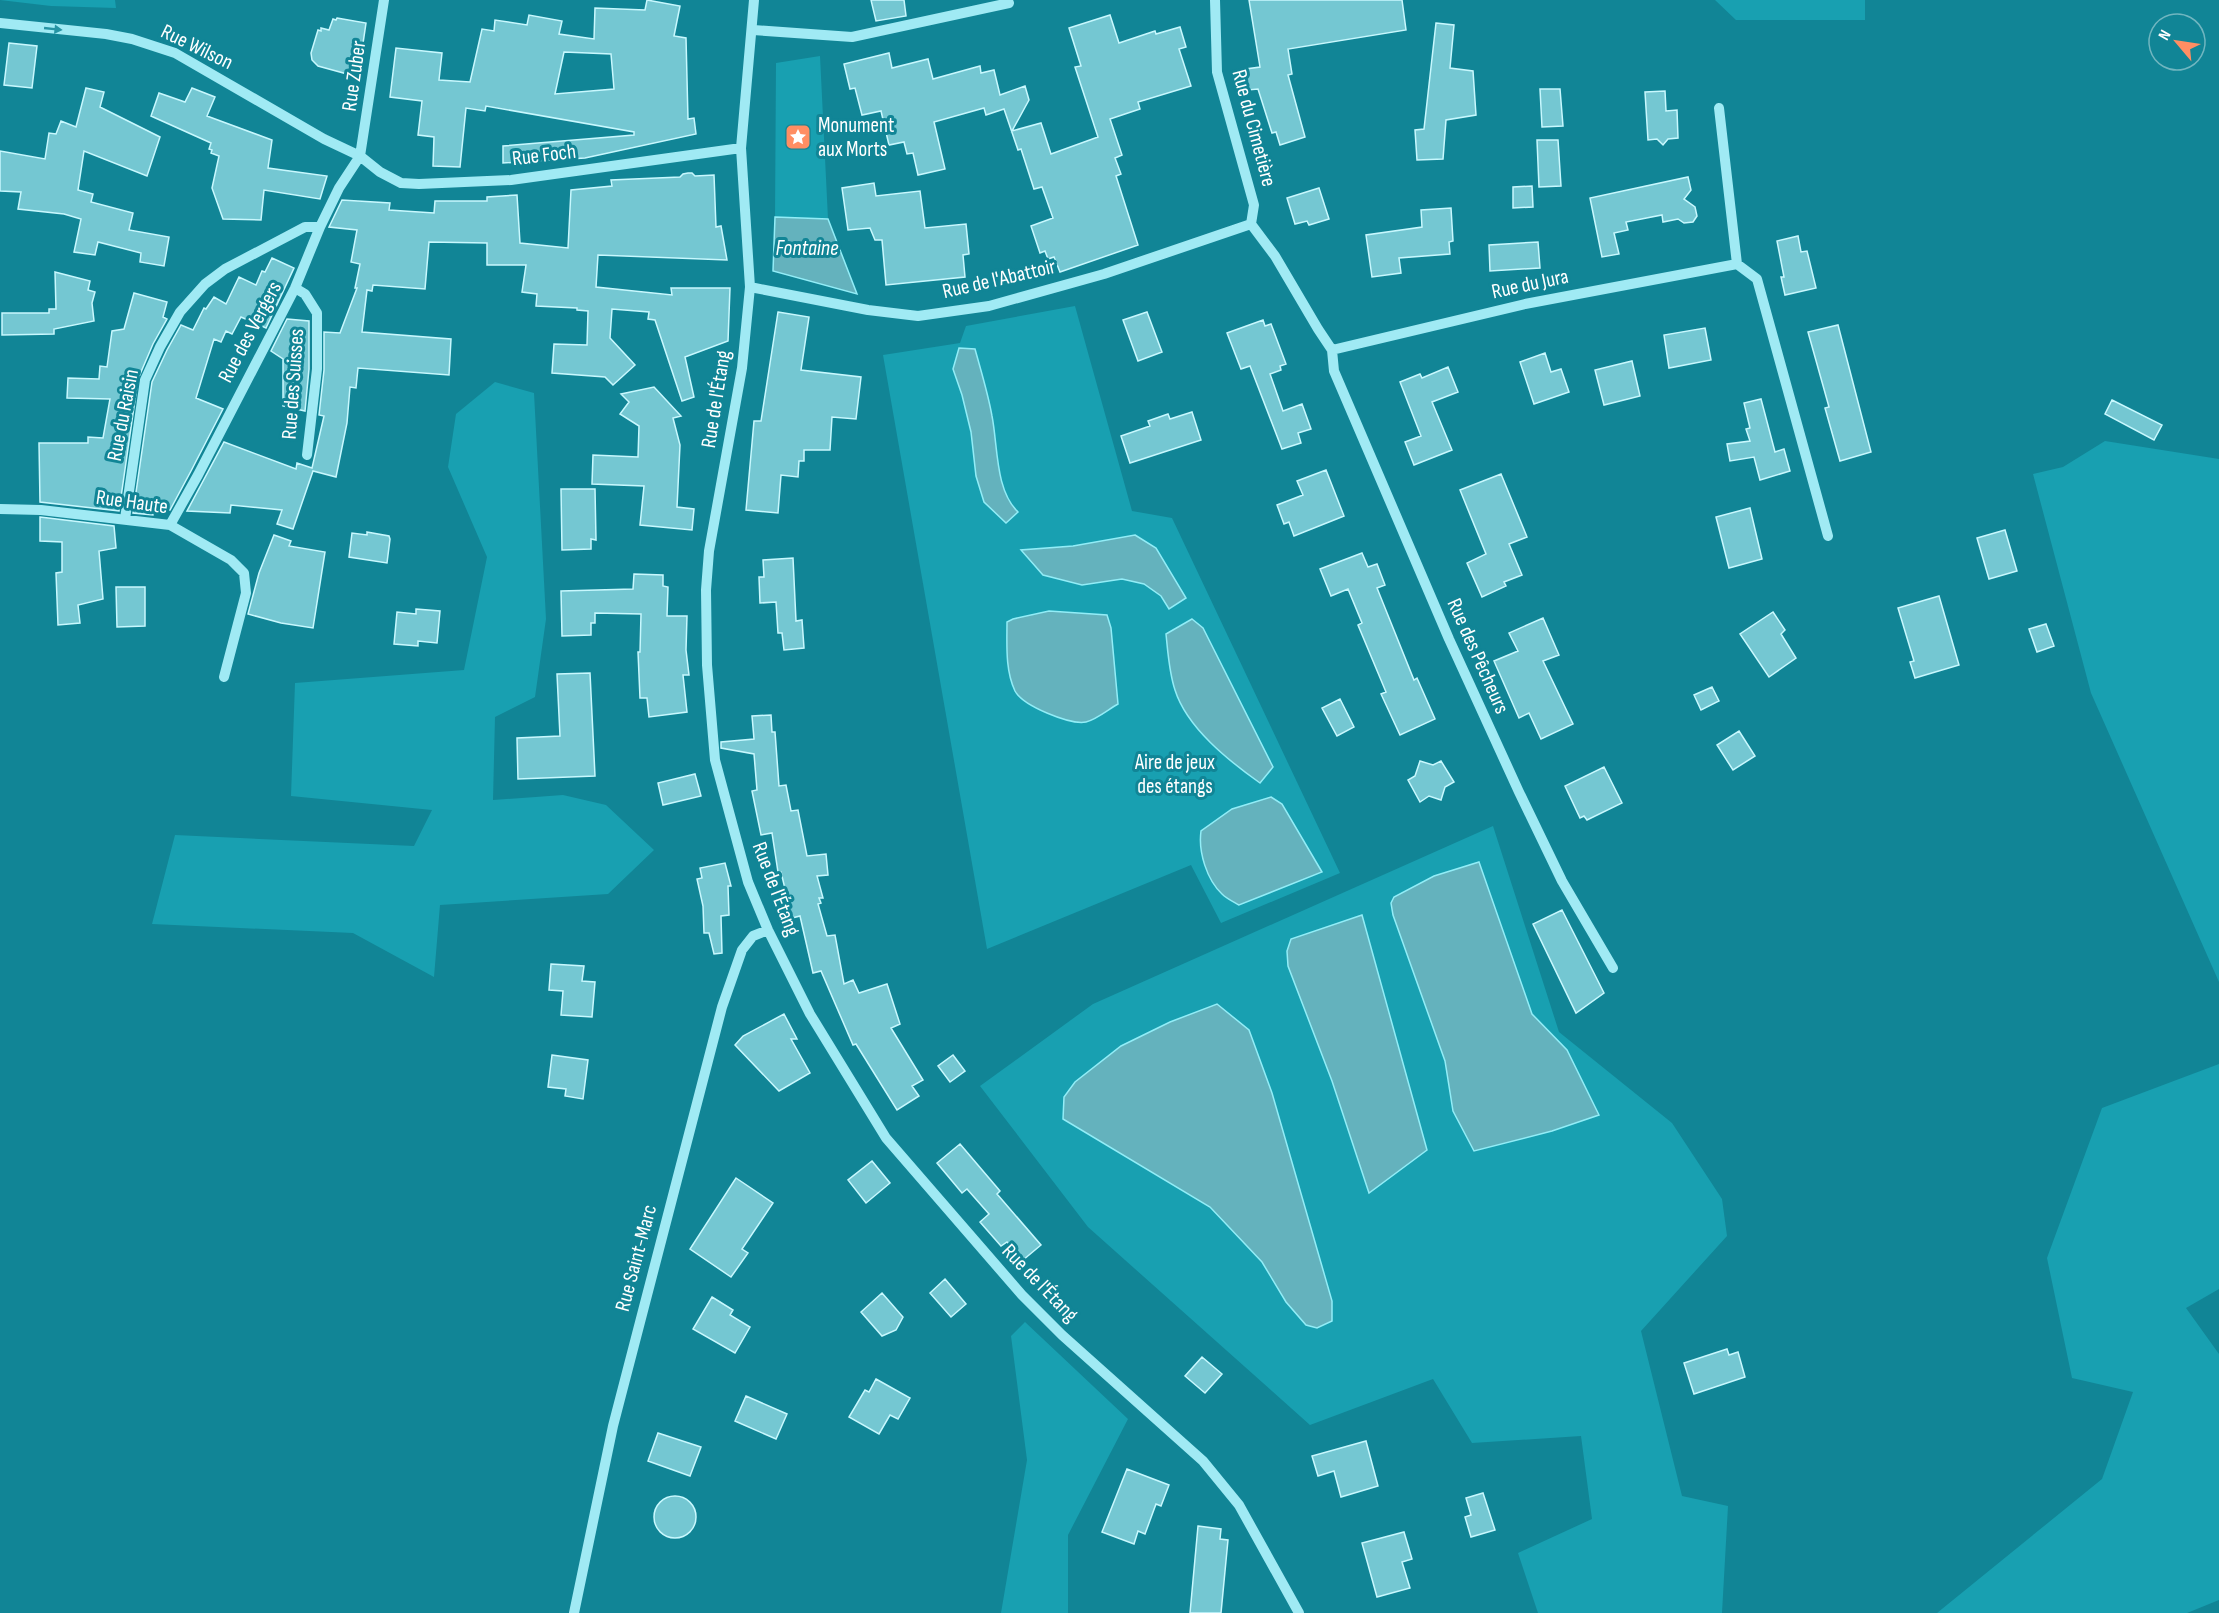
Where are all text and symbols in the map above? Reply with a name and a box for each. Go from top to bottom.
north arrow [2147,12,2207,72]
street label: Rue Wilson [157,19,237,75]
one-way arrow [43,24,62,34]
text: N [2155,27,2176,44]
street label: Rue Zuber [337,39,371,113]
street label: Rue du Cimetière [1226,67,1282,189]
place label: Monument aux Morts [818,113,894,162]
place icon: Monument aux Morts [783,122,813,152]
street label: Rue Foch [511,139,577,171]
water label: Fontaine [775,235,839,262]
street label: Rue de l'Abattoir [940,254,1058,304]
street label: Rue du Jura [1489,264,1571,304]
street label: Rue des Vergers [213,277,287,387]
street label: Rue des Suisses [277,328,309,440]
street label: Rue de l'Étang [696,348,736,450]
street label: Rue du Raisin [102,367,144,463]
street label: Rue Haute [94,485,170,519]
street label: Rue des Pêcheurs [1441,594,1515,718]
park label: Aire de jeux des étangs [1134,750,1215,799]
street label: Rue de l'Étang [747,839,805,939]
street label: Rue Saint-Marc [610,1202,662,1314]
street label: Rue de l'Étang [997,1239,1083,1327]

